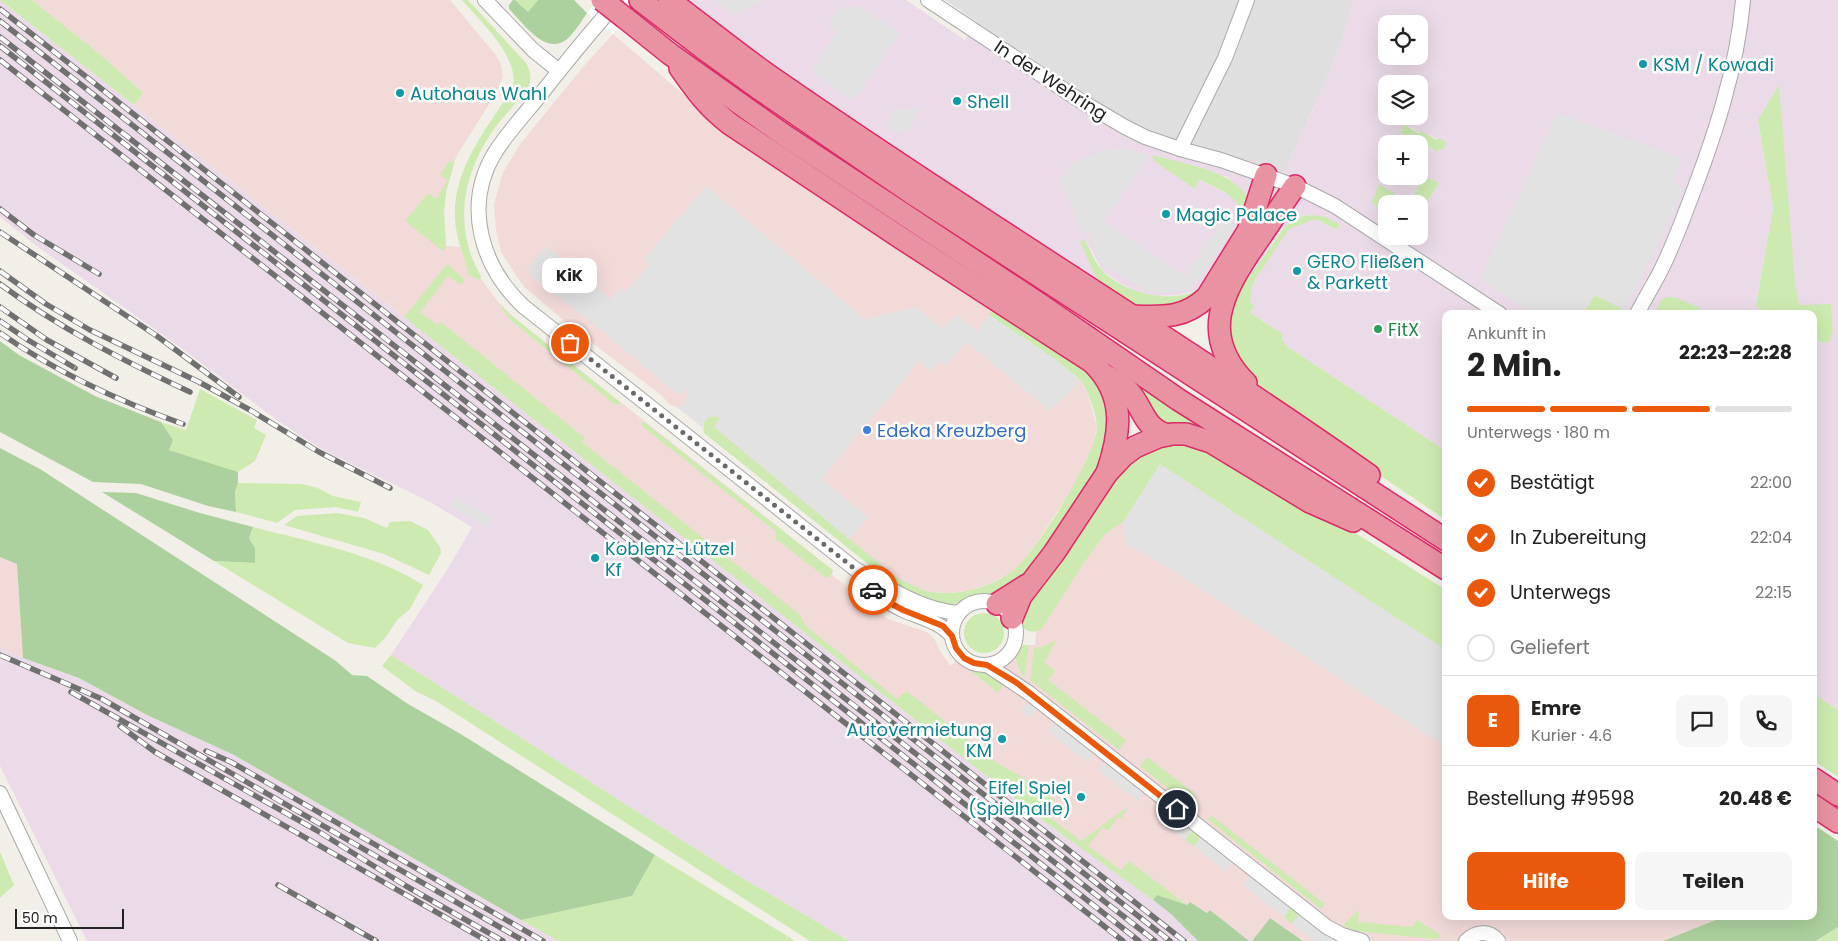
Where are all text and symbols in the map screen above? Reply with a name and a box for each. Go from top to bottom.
map controls [1378,15,1428,245]
button: locate [1378,15,1428,65]
street label: In der Wehring [989,34,1113,126]
place label: KSM / Kowadi [1653,52,1774,77]
marker: KSM / Kowadi [1637,58,1649,70]
button: layers [1378,75,1428,125]
place label: Autohaus Wahl [410,81,547,106]
marker: Autohaus Wahl [394,87,406,99]
place label: Shell [967,89,1009,114]
marker: Shell [951,95,963,107]
button: + [1378,135,1428,185]
button: − [1378,195,1428,245]
place label: Magic Palace [1176,202,1297,227]
marker: Magic Palace [1160,208,1172,220]
place label: GERO Fließen & Parkett [1307,249,1424,295]
callout: KiK [542,258,598,293]
text: KiK [556,264,583,287]
marker: GERO Fließen & Parkett [1291,265,1303,277]
place label: FitX [1388,317,1419,342]
pin [549,322,591,364]
text: Ankunft in [1467,322,1546,345]
marker: FitX [1372,323,1384,335]
icon: bag [556,329,584,357]
text: 22:23–22:28 [1679,339,1792,366]
text: 2 Min. [1467,342,1561,387]
place label: Edeka Kreuzberg [877,418,1026,443]
text: Unterwegs · 180 m [1467,421,1610,444]
marker: Edeka Kreuzberg [861,424,873,436]
icon: check [1467,469,1495,497]
text: Bestätigt [1510,469,1594,496]
text: 22:00 [1750,471,1792,494]
icon: check [1467,524,1495,552]
text: In Zubereitung [1510,524,1647,551]
text: 22:04 [1750,526,1792,549]
place label: Koblenz-Lützel Kf [605,536,734,582]
marker: Koblenz-Lützel Kf [589,552,601,564]
courier [848,565,898,615]
icon: car [859,576,887,604]
icon: check [1467,579,1495,607]
text: Unterwegs [1510,579,1611,606]
text: 22:15 [1755,581,1792,604]
text: Geliefert [1510,634,1590,661]
text: Emre [1531,695,1581,722]
button: chat [1676,695,1728,747]
button: phone [1740,695,1792,747]
text: E [1488,707,1498,734]
place label: Autovermietung KM [846,717,992,763]
text: Kurier · 4.6 [1531,724,1612,747]
marker: Autovermietung KM [996,733,1008,745]
place label: Eifel Spiel (Spielhalle) [968,775,1071,821]
text: Bestellung #9598 [1467,785,1634,812]
text: 20.48 € [1719,785,1792,812]
pin [1156,788,1198,830]
marker: Eifel Spiel (Spielhalle) [1075,791,1087,803]
icon: home [1163,795,1191,823]
button: Hilfe [1467,852,1625,910]
button: Teilen [1635,852,1792,910]
scale bar [15,906,124,929]
text: 50 m [22,908,58,928]

